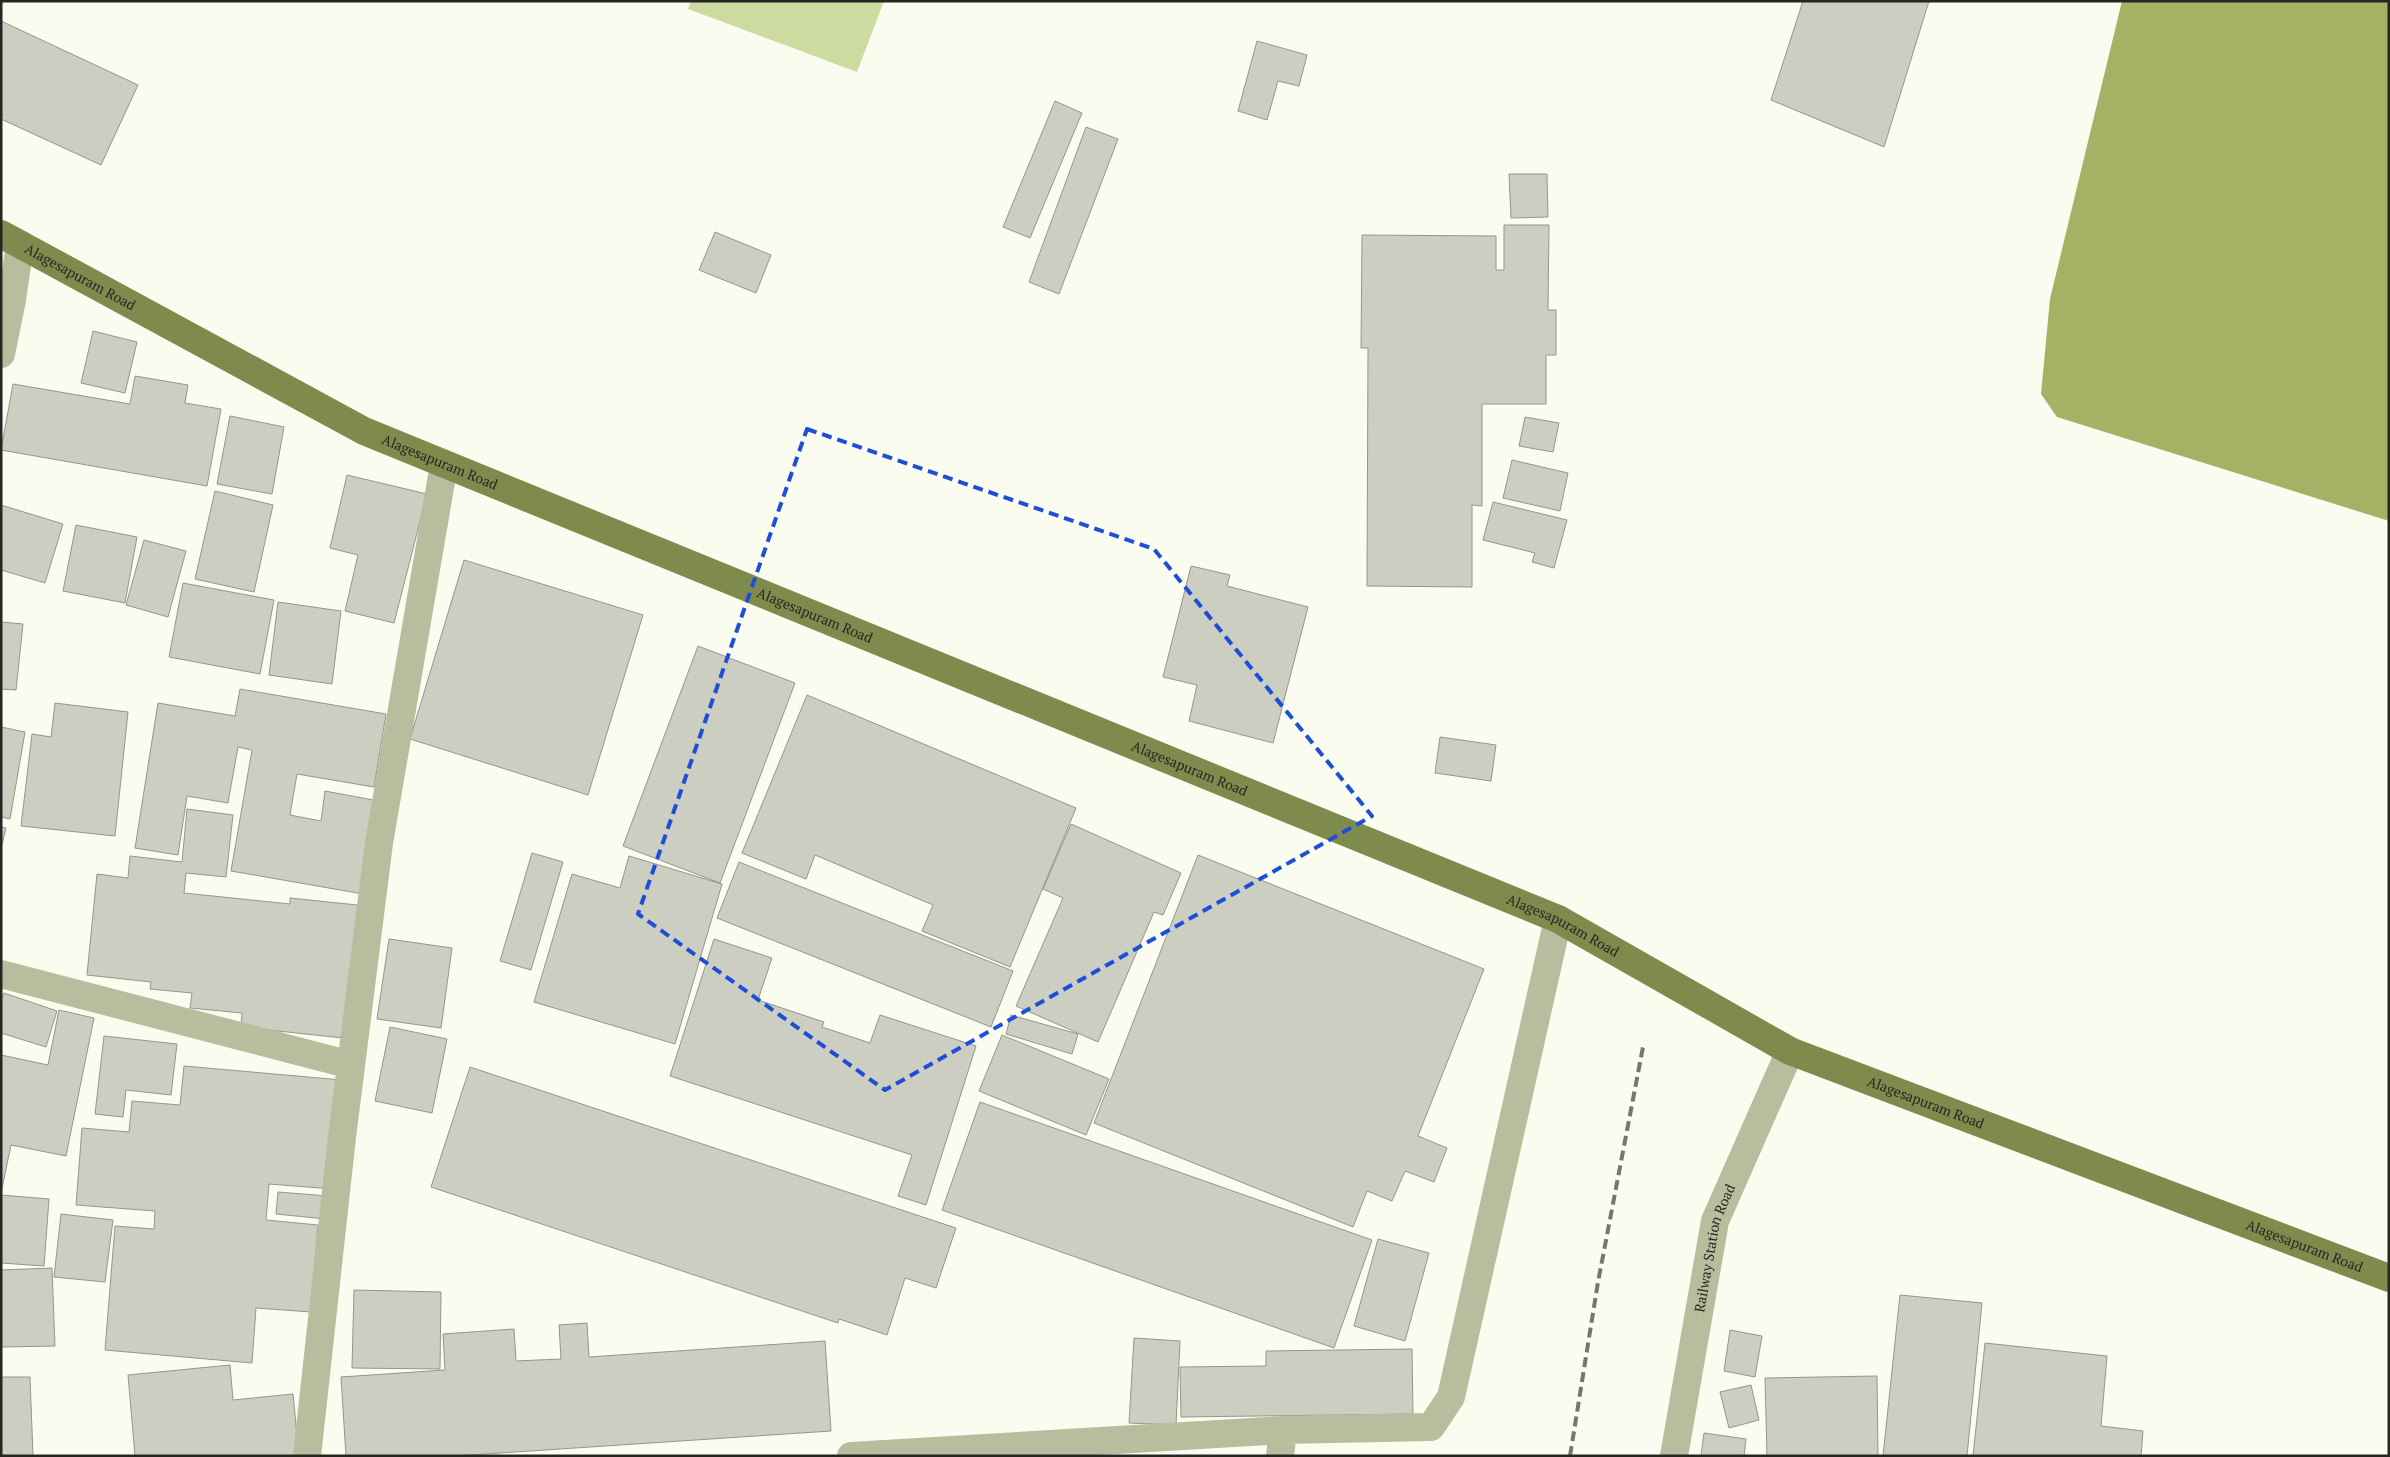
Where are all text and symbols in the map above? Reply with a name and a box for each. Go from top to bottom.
street label: Alagesapuram Road [21,239,139,314]
street label: Alagesapuram Road [379,429,501,494]
street label: Alagesapuram Road [754,583,876,647]
street label: Alagesapuram Road [1129,736,1251,800]
street label: Alagesapuram Road [1504,889,1623,961]
street label: Alagesapuram Road [1865,1071,1987,1133]
street label: Railway Station Road [1689,1181,1739,1314]
street label: Alagesapuram Road [2243,1215,2366,1276]

